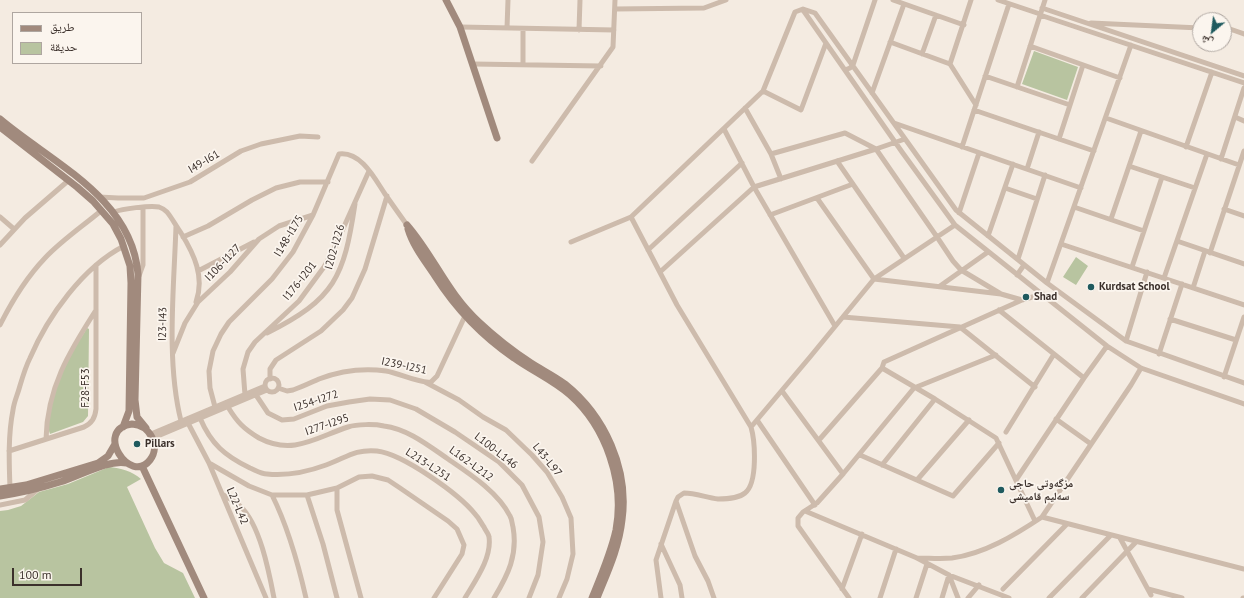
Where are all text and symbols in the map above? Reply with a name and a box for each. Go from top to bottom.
legend [12,12,142,64]
north arrow [1192,12,1232,52]
text: طريق [50,19,75,34]
text: ش [1198,33,1215,51]
text: حديقة [50,39,78,54]
street label: I49-I61 [186,147,222,177]
street label: I148-I175 [271,213,307,259]
street label: I202-I226 [322,223,348,271]
street label: I106-I127 [202,242,244,284]
street label: I176-I201 [280,259,320,303]
place label: Kurdsat School [1099,280,1170,294]
marker: Kurdsat School [1086,282,1096,292]
place label: Shad [1034,290,1057,304]
marker: Shad [1021,292,1031,302]
street label: I23-I43 [156,307,170,341]
street label: I239-I251 [380,355,428,377]
street label: F28-F53 [79,368,93,408]
street label: I254-I272 [292,388,340,414]
street label: I277-I295 [303,411,351,439]
street label: L100-L146 [472,430,520,472]
place label: Pillars [145,437,175,451]
marker: Pillars [132,439,142,449]
street label: L43-L97 [530,441,564,479]
street label: L162-L212 [446,444,496,484]
street label: L213-L251 [403,445,453,485]
place label: مزگەوتی حاجی سەلیم قامیشی [1009,477,1073,503]
street label: L22-L42 [223,485,251,527]
marker: مزگەوتی حاجی سەلیم قامیشی [996,485,1006,495]
scale bar [14,560,84,586]
text: 100 m [19,567,52,582]

